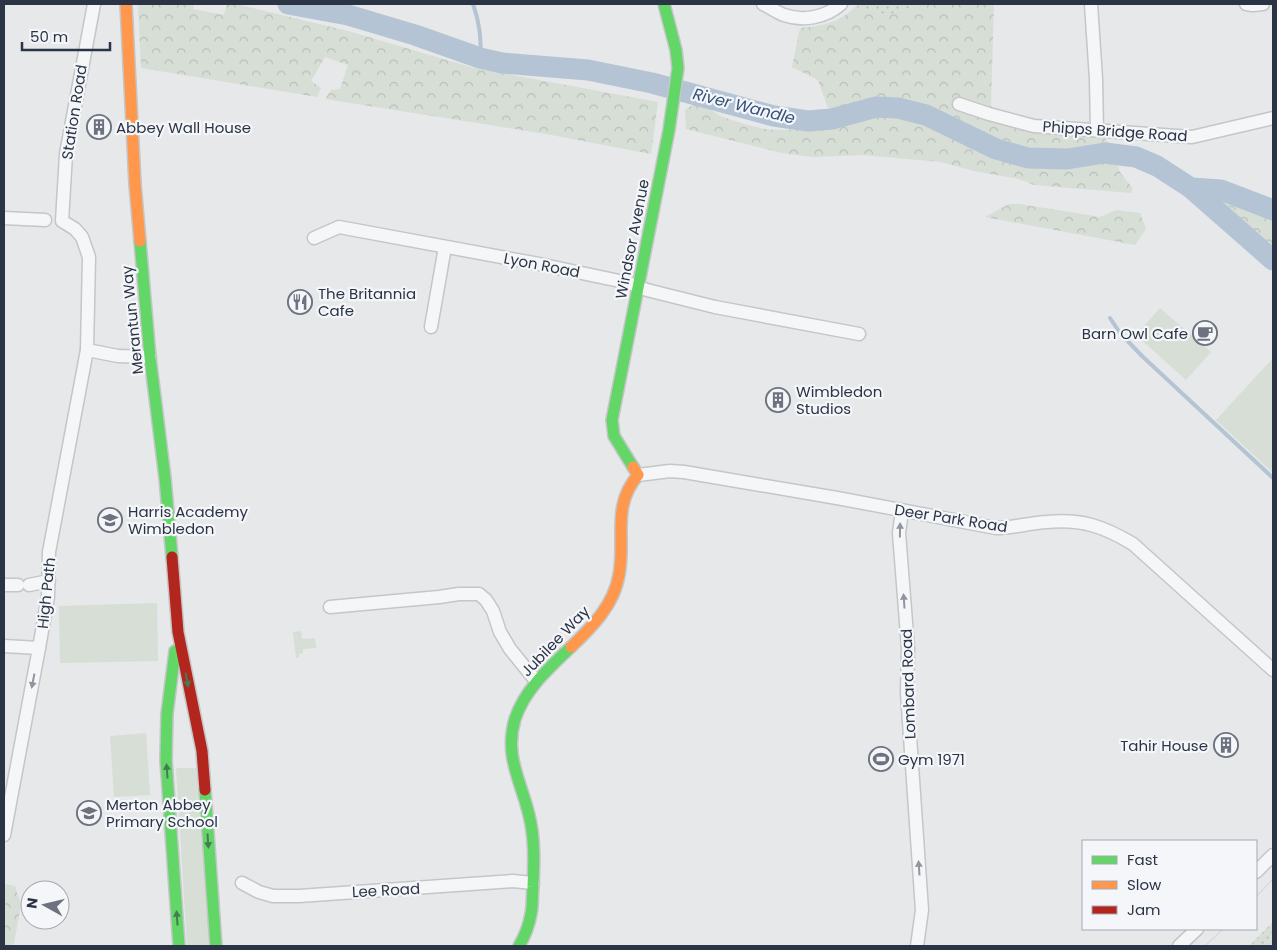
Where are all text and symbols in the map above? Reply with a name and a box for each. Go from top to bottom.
scale bar [22,20,110,52]
text: 50 m [30,26,68,47]
street label: Station Road [56,63,92,161]
water label: River Wandle [690,82,798,130]
building icon: Abbey Wall House [86,114,112,140]
street label: Phipps Bridge Road [1042,115,1188,147]
place label: Abbey Wall House [116,117,251,138]
street label: Windsor Avenue [610,177,654,301]
street label: Lyon Road [502,247,582,283]
street label: Merantun Way [116,264,148,376]
place label: The Britannia Cafe [318,283,416,321]
restaurant icon: The Britannia Cafe [287,289,313,315]
cafe icon: Barn Owl Cafe [1192,320,1218,346]
place label: Barn Owl Cafe [1082,323,1188,344]
place label: Wimbledon Studios [796,381,882,419]
building icon: Wimbledon Studios [765,387,791,413]
street label: Deer Park Road [893,499,1009,537]
place label: Harris Academy Wimbledon [128,501,248,539]
school or university icon: Harris Academy Wimbledon [97,507,123,533]
one-way arrow [896,521,904,537]
street label: High Path [32,556,60,630]
one-way arrow [900,593,908,609]
street label: Jubilee Way [516,601,595,681]
street label: Lombard Road [896,628,920,740]
one-way arrow [184,672,192,688]
one-way arrow [29,673,37,689]
building icon: Tahir House [1213,732,1239,758]
place label: Tahir House [1120,735,1208,756]
sports icon: Gym 1971 [868,746,894,772]
place label: Gym 1971 [898,749,965,770]
one-way arrow [163,762,171,778]
place label: Merton Abbey Primary School [106,794,218,832]
school or university icon: Merton Abbey Primary School [76,800,102,826]
one-way arrow [204,833,212,849]
legend [1082,840,1257,930]
text: Fast [1127,849,1158,870]
one-way arrow [914,860,922,876]
text: Slow [1127,874,1162,895]
street label: Lee Road [351,878,421,902]
north arrow [20,880,70,930]
text: N [21,897,43,910]
text: Jam [1127,899,1161,920]
one-way arrow [172,909,180,925]

